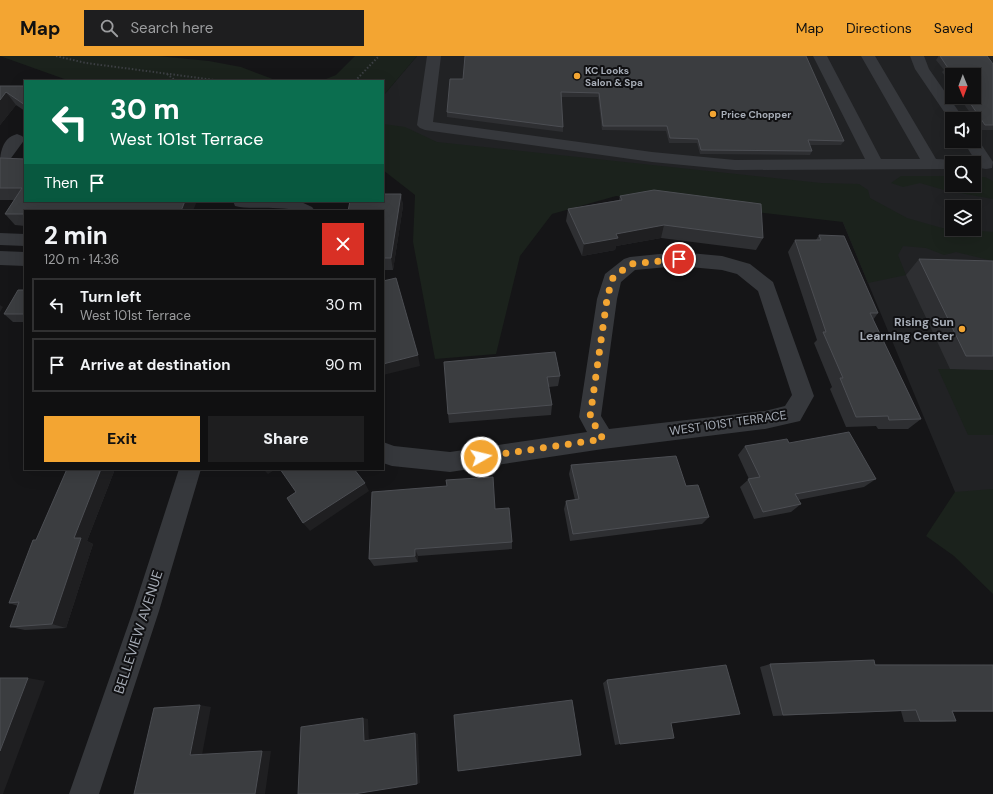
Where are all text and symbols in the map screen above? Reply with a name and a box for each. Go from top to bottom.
search box [84,10,364,46]
text: Map [20,16,60,41]
icon: search [98,17,120,39]
text: Search here [130,18,213,38]
text: Map [796,19,824,37]
text: Directions [846,19,912,37]
text: Saved [934,19,973,37]
place label: KC Looks Salon & Spa [585,64,643,89]
north arrow [945,68,981,104]
map controls [945,68,981,236]
marker: KC Looks Salon & Spa [572,71,582,81]
text: 30 m [110,91,180,128]
icon: left [44,96,96,148]
place label: Price Chopper [721,108,791,121]
marker: Price Chopper [708,109,718,119]
button: sound [945,112,981,148]
text: West 101st Terrace [110,127,264,151]
button: search [945,156,981,192]
icon: arrive [86,172,108,194]
text: Then [44,173,78,193]
button: layers [945,200,981,236]
text: 2 min [44,220,108,251]
button: close [322,223,364,265]
pin [662,242,696,276]
icon: arrive [668,248,690,270]
text: 120 m · 14:36 [44,251,119,268]
text: Turn left [80,287,141,307]
icon: left [46,294,68,316]
text: 30 m [326,295,362,315]
text: West 101st Terrace [80,307,191,324]
place label: Rising Sun Learning Center [860,314,954,344]
marker: Rising Sun Learning Center [957,324,967,334]
icon: arrive [46,354,68,376]
text: Arrive at destination [80,355,231,375]
text: 90 m [325,355,362,375]
street label: WEST 101ST TERRACE [668,407,788,439]
button: Exit [44,416,200,462]
button: Share [208,416,364,462]
position arrow [460,436,502,478]
street label: BELLEVIEW AVENUE [110,568,166,696]

